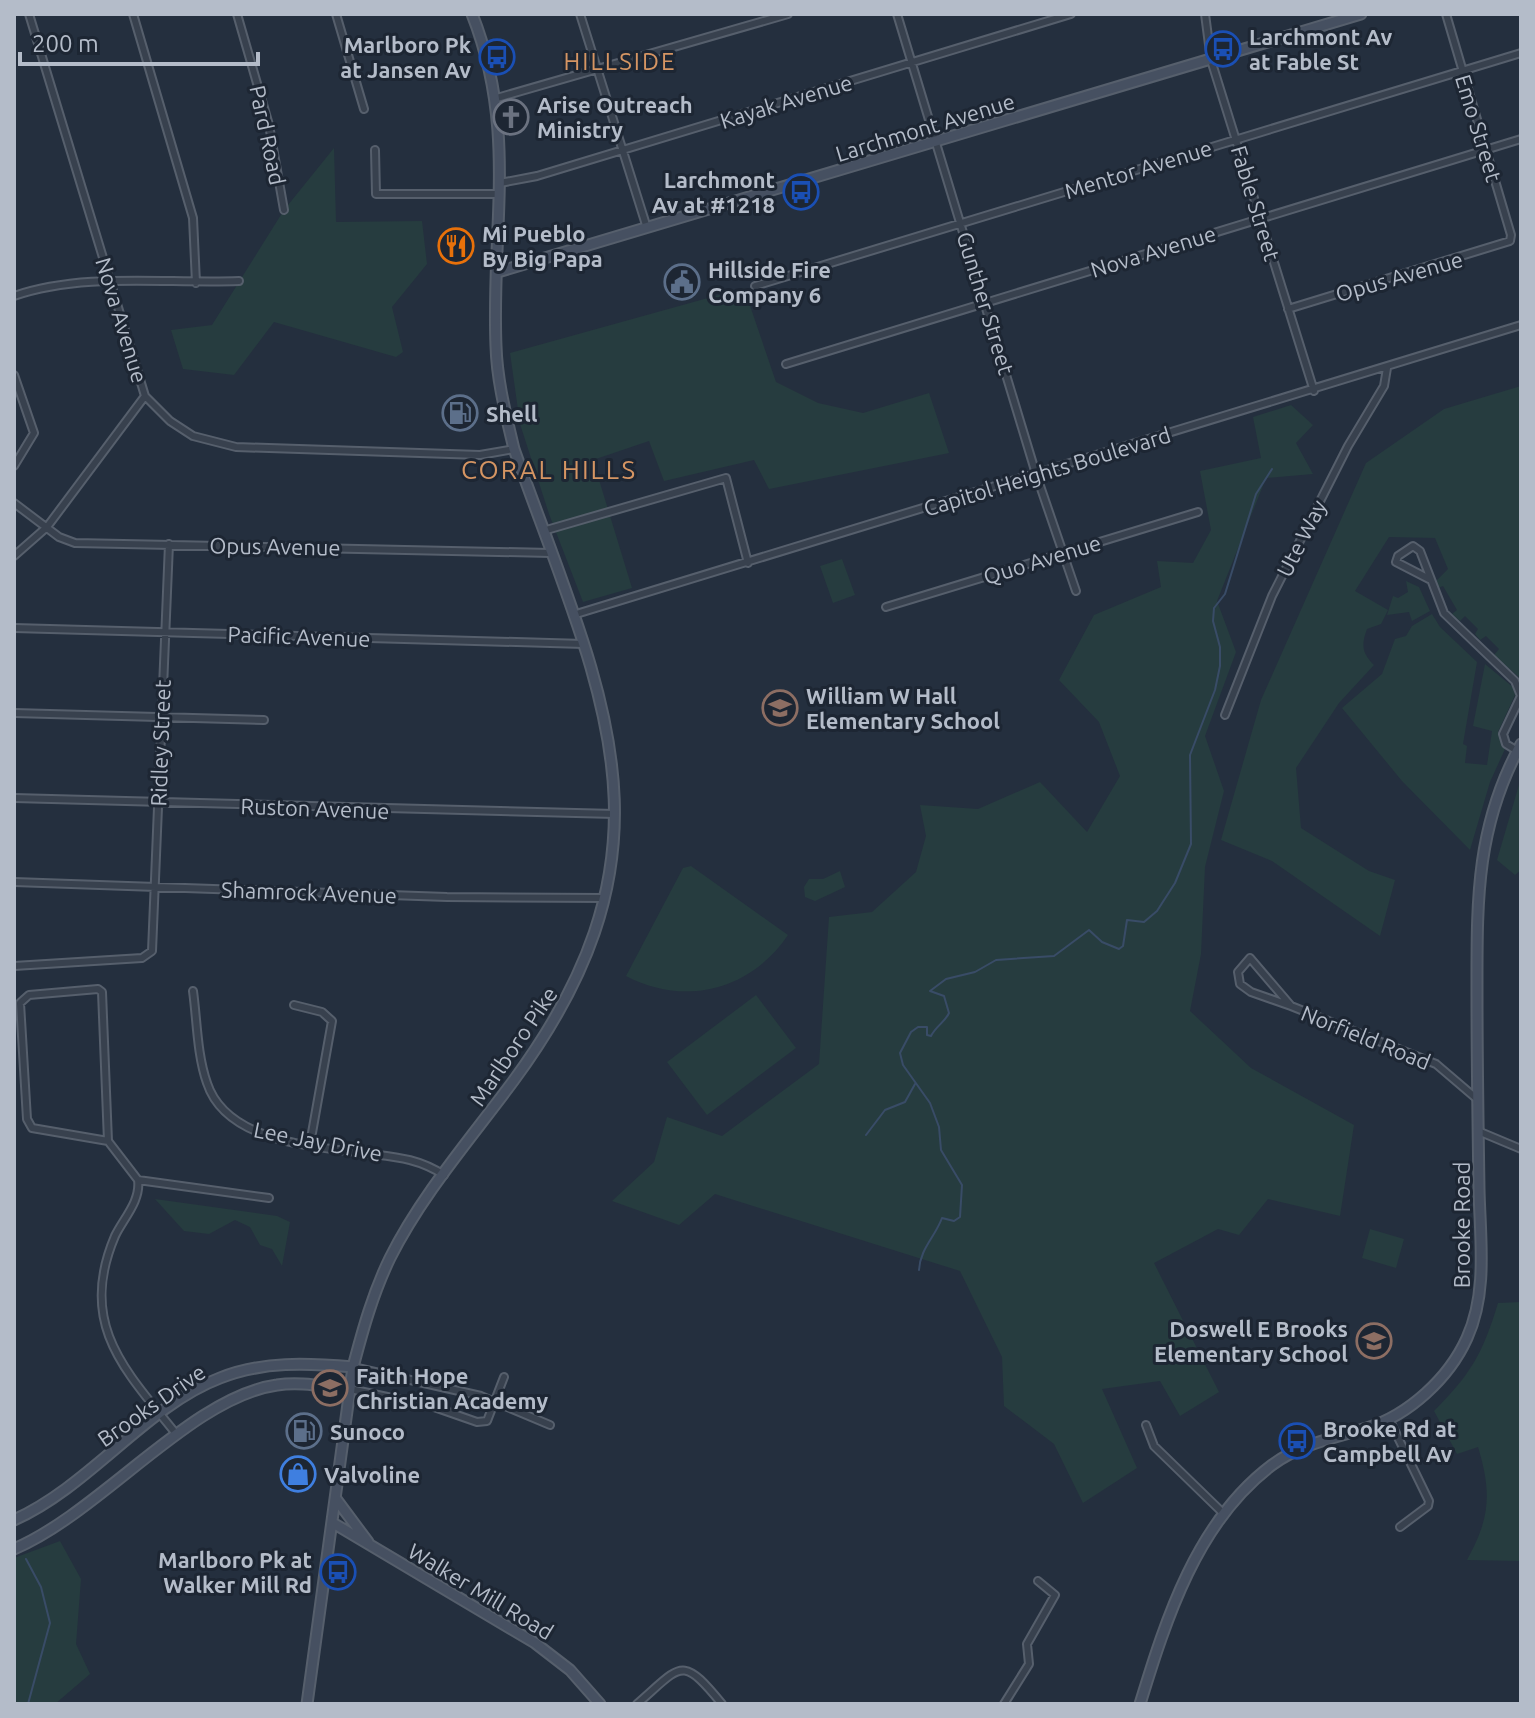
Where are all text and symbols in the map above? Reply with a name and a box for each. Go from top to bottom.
scale bar [20,16,258,66]
place label: Larchmont Av at Fable St [1249,24,1392,74]
text: 200 m [32,30,99,57]
bus stop icon: Larchmont Av at Fable St [1204,30,1242,68]
place label: Marlboro Pk at Jansen Av [340,32,472,82]
bus stop icon: Marlboro Pk at Jansen Av [478,38,516,76]
district label: HILLSIDE [564,48,676,75]
street label: Kayak Avenue [717,69,855,133]
street label: Emo Street [1451,71,1507,185]
street label: Pard Road [245,83,291,187]
street label: Larchmont Avenue [832,88,1018,166]
place label: Arise Outreach Ministry [537,92,693,142]
church icon: Arise Outreach Ministry [492,98,530,136]
street label: Mentor Avenue [1061,135,1215,203]
street label: Fable Street [1227,142,1285,264]
place label: Larchmont Av at #1218 [652,167,775,217]
bus stop icon: Larchmont Av at #1218 [782,173,820,211]
street label: Nova Avenue [1087,220,1219,282]
place label: Mi Pueblo By Big Papa [482,221,603,271]
restaurant icon: Mi Pueblo By Big Papa [437,227,475,265]
street label: Gunther Street [952,229,1020,378]
street label: Opus Avenue [1332,246,1466,306]
street label: Nova Avenue [91,254,153,386]
place label: Hillside Fire Company 6 [708,257,831,307]
public building icon: Hillside Fire Company 6 [663,263,701,301]
fuel station icon: Shell [441,394,479,432]
place label: Shell [486,401,538,426]
street label: Capitol Heights Boulevard [920,421,1174,521]
district label: CORAL HILLS [461,455,637,484]
street label: Ute Way [1271,495,1331,580]
street label: Quo Avenue [980,529,1104,589]
street label: Opus Avenue [209,532,341,560]
street label: Pacific Avenue [227,621,371,651]
street label: Ridley Street [145,679,175,807]
place label: William W Hall Elementary School [806,683,1000,733]
school or university icon: William W Hall Elementary School [761,689,799,727]
street label: Ruston Avenue [240,793,390,823]
street label: Shamrock Avenue [221,876,397,908]
street label: Marlboro Pike [464,982,562,1110]
street label: Norfield Road [1298,1000,1434,1074]
street label: Lee Jay Drive [252,1116,384,1166]
street label: Brooke Road [1449,1162,1474,1288]
place label: Doswell E Brooks Elementary School [1154,1316,1348,1366]
school or university icon: Doswell E Brooks Elementary School [1355,1322,1393,1360]
street label: Brooks Drive [92,1359,210,1451]
place label: Faith Hope Christian Academy [356,1363,549,1413]
school or university icon: Faith Hope Christian Academy [311,1369,349,1407]
fuel station icon: Sunoco [285,1412,323,1450]
place label: Brooke Rd at Campbell Av [1323,1416,1456,1466]
place label: Sunoco [330,1419,405,1444]
bus stop icon: Brooke Rd at Campbell Av [1278,1422,1316,1460]
shop icon: Valvoline [279,1455,317,1493]
place label: Valvoline [324,1462,420,1487]
street label: Walker Mill Road [404,1538,558,1644]
place label: Marlboro Pk at Walker Mill Rd [158,1547,312,1597]
bus stop icon: Marlboro Pk at Walker Mill Rd [319,1553,357,1591]

